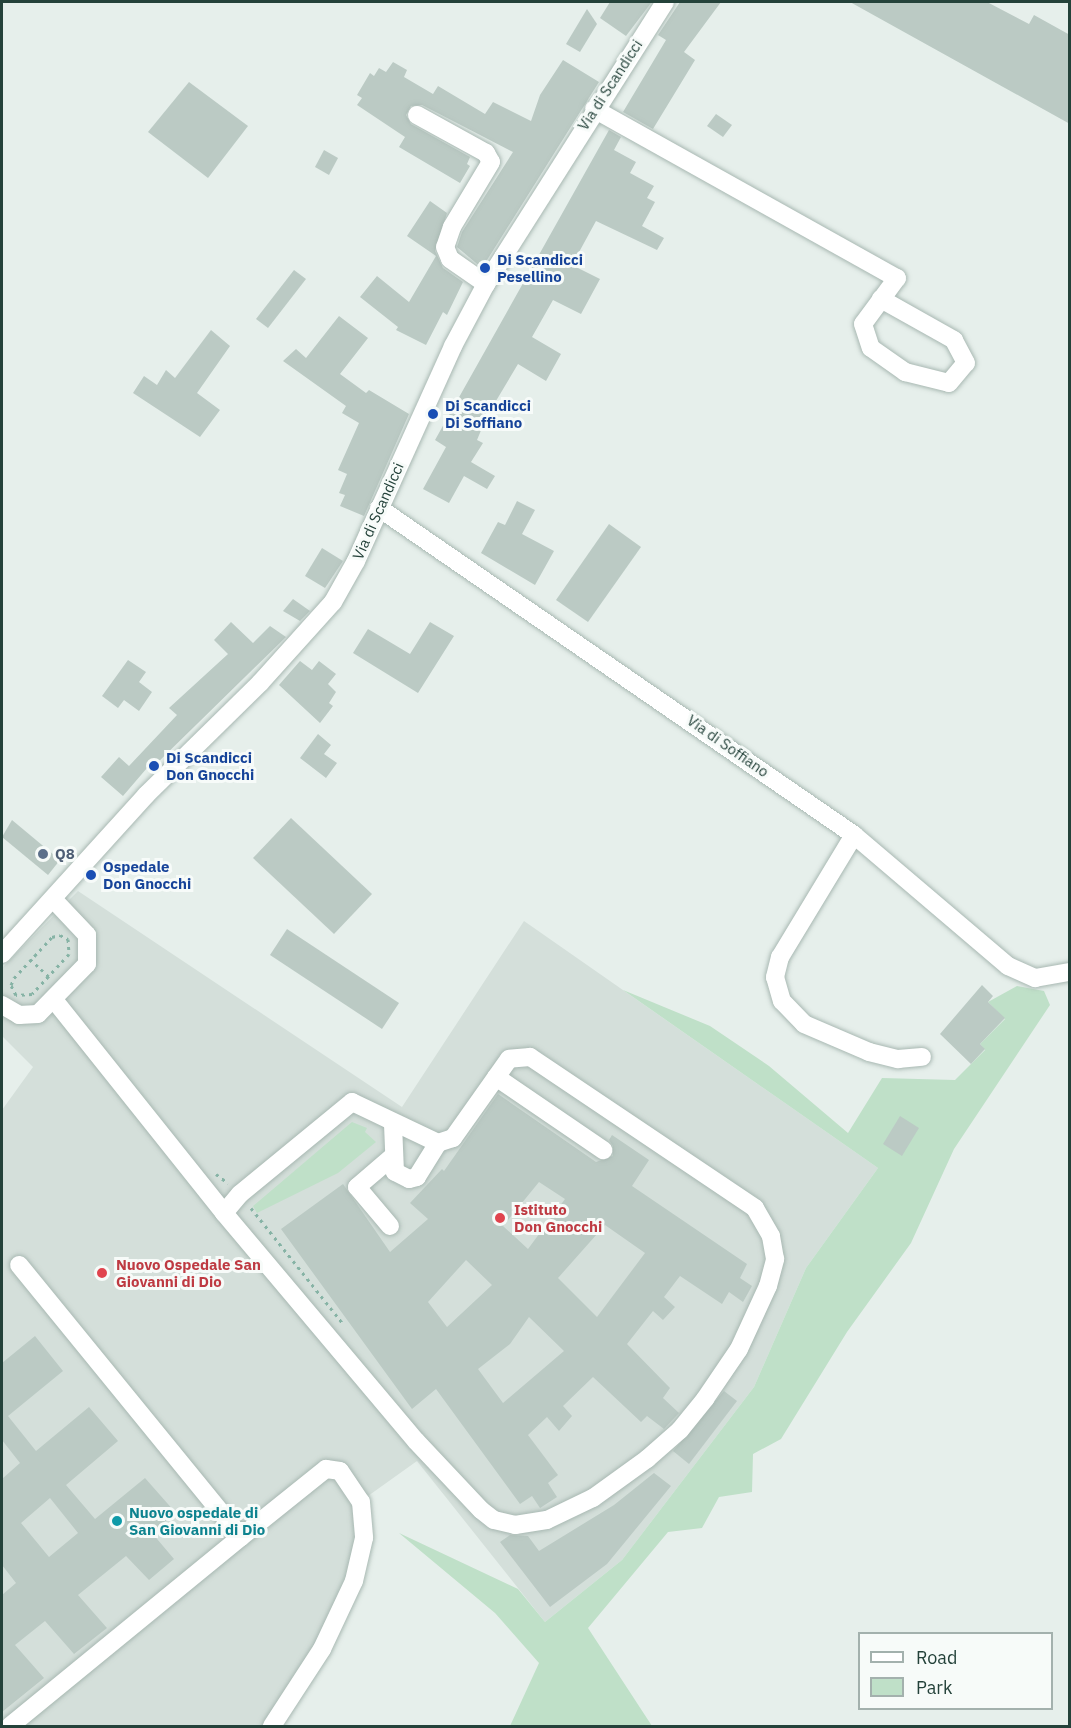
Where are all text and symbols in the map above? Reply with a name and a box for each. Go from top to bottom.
street label: Via di Scandicci [574,36,646,134]
place label: Di Scandicci Pesellino [497,250,583,285]
marker: Di Scandicci Pesellino [478,261,492,275]
place label: Di Scandicci Di Soffiano [445,396,531,431]
marker: Di Scandicci Di Soffiano [426,407,440,421]
street label: Via di Scandicci [349,460,407,562]
street label: Via di Soffiano [684,711,772,781]
place label: Di Scandicci Don Gnocchi [166,748,254,783]
marker: Di Scandicci Don Gnocchi [147,759,161,773]
place label: Q8 [55,845,75,863]
marker: Q8 [36,847,50,861]
place label: Ospedale Don Gnocchi [103,857,191,892]
marker: Ospedale Don Gnocchi [84,868,98,882]
place label: Istituto Don Gnocchi [514,1200,602,1235]
marker: Istituto Don Gnocchi [491,1209,509,1227]
place label: Nuovo Ospedale San Giovanni di Dio [116,1255,261,1290]
marker: Nuovo Ospedale San Giovanni di Dio [93,1264,111,1282]
place label: Nuovo ospedale di San Giovanni di Dio [129,1503,265,1538]
marker: Nuovo ospedale di San Giovanni di Dio [110,1514,124,1528]
legend [858,1632,1053,1710]
text: Road [916,1646,957,1669]
text: Park [916,1676,952,1699]

